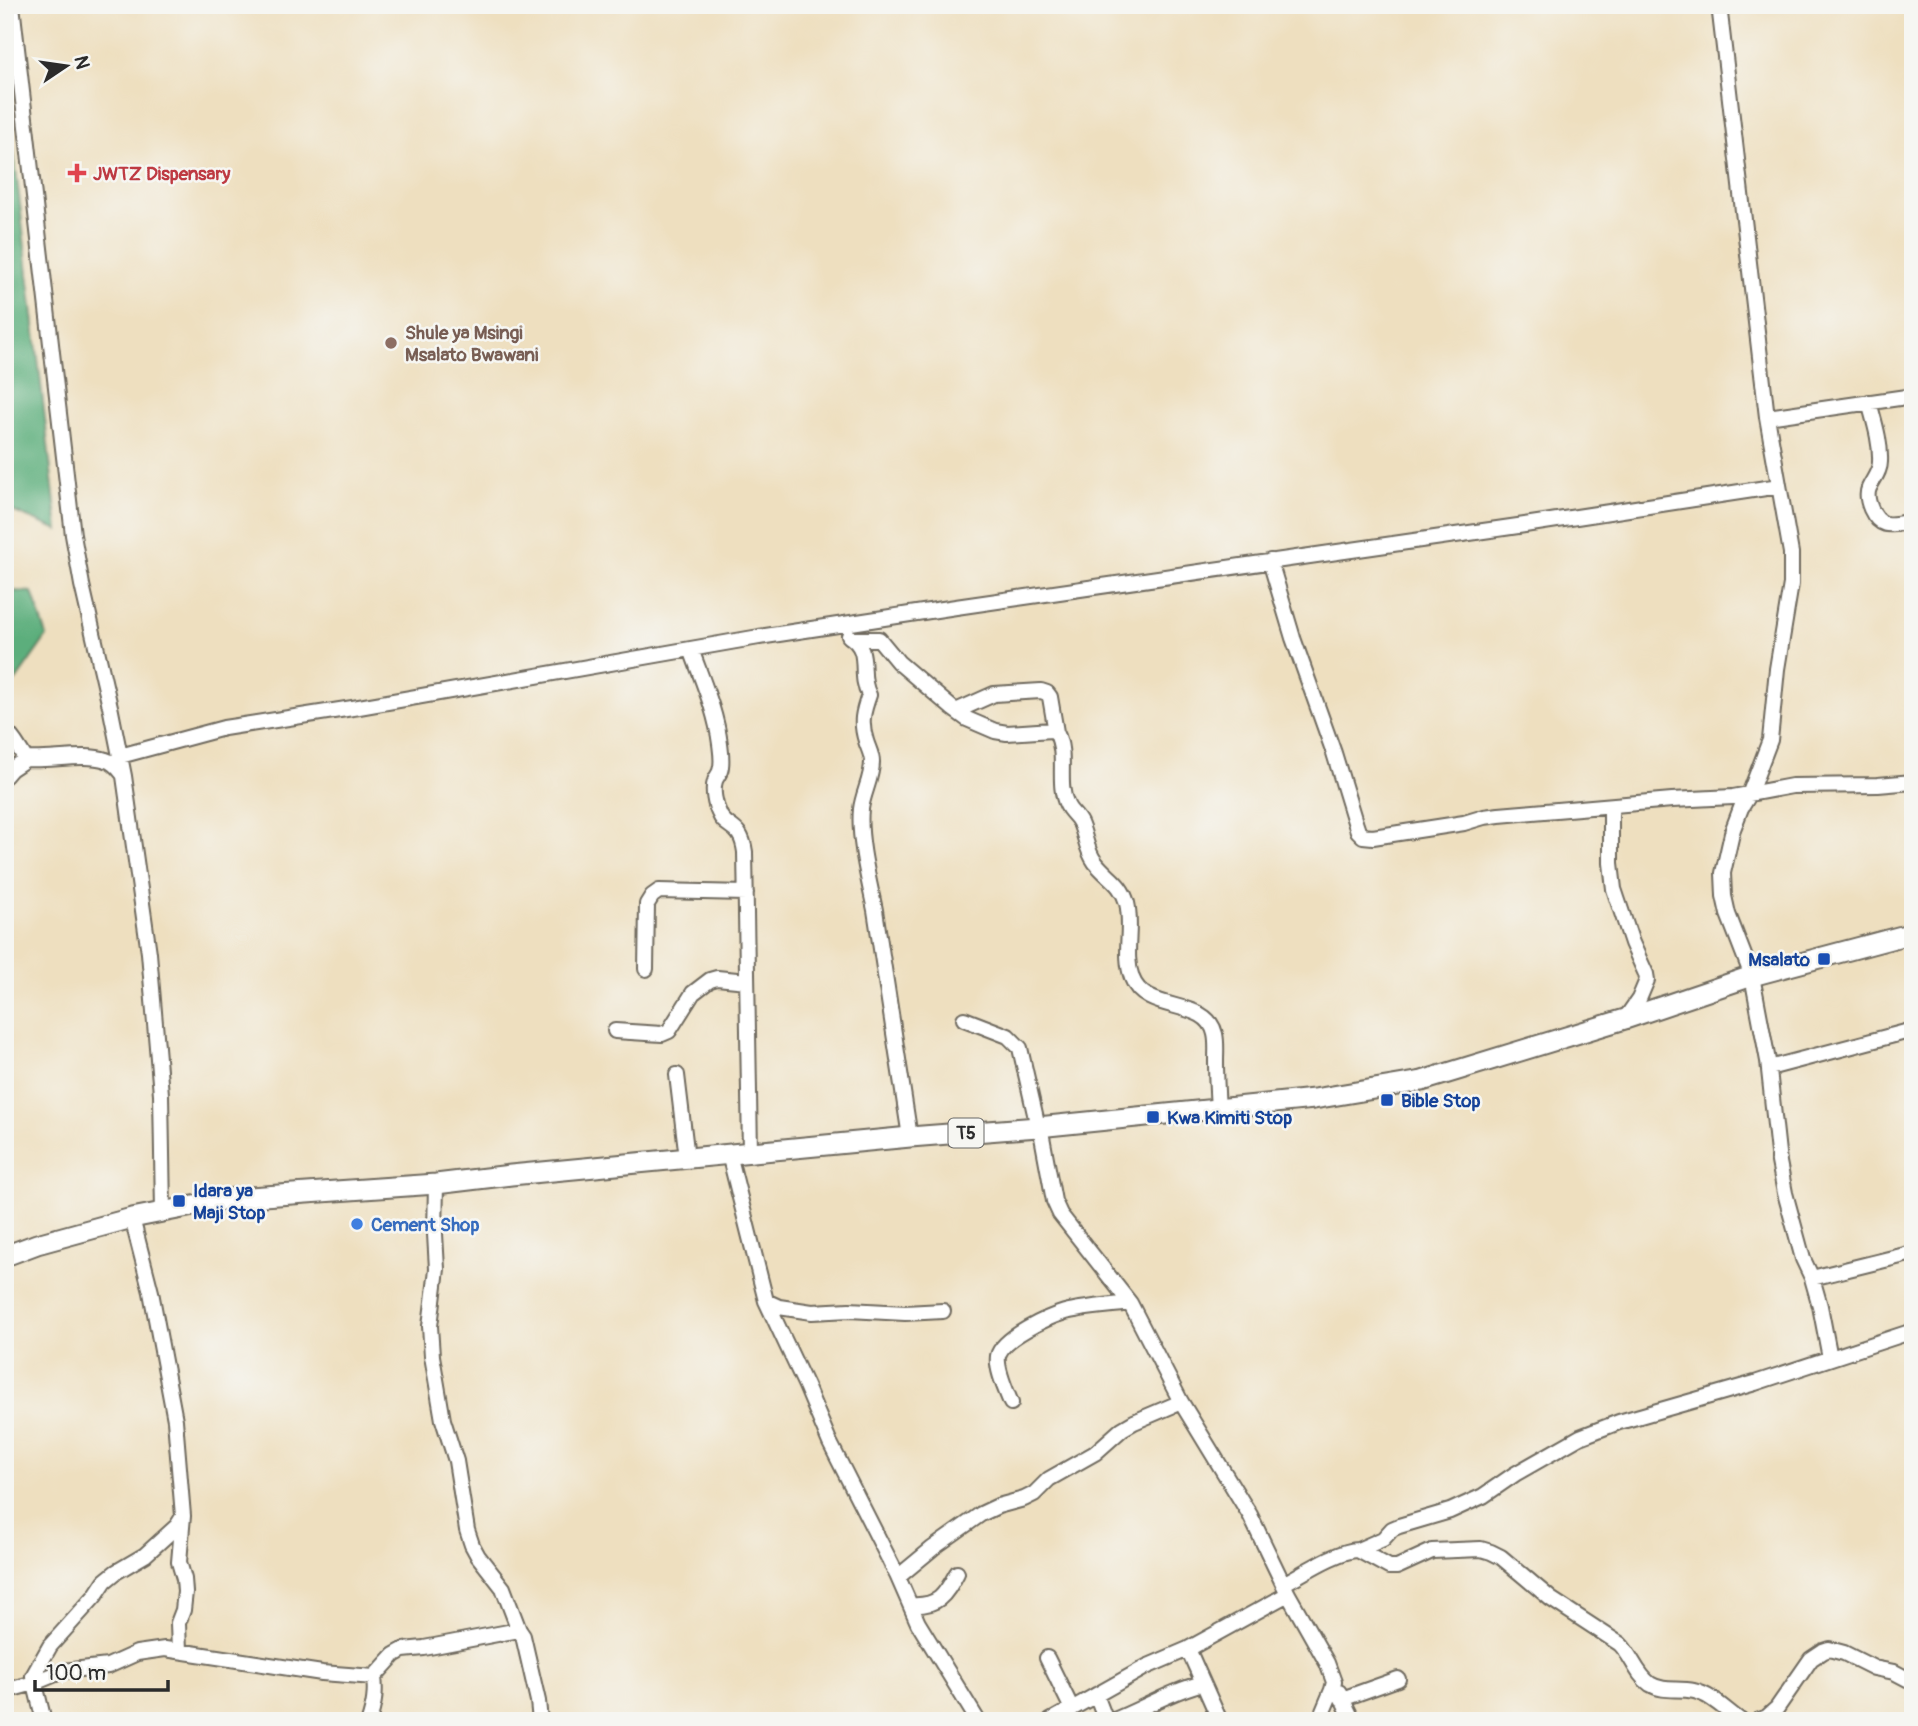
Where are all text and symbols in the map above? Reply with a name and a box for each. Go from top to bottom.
north arrow [32,32,102,102]
text: N [68,53,95,72]
place label: JWTZ Dispensary [93,162,231,186]
marker: JWTZ Dispensary [67,163,87,183]
place label: Shule ya Msingi Msalato Bwawani [405,321,539,367]
marker: Shule ya Msingi Msalato Bwawani [383,335,399,351]
place label: Msalato [1748,948,1811,972]
marker: Msalato [1816,951,1832,967]
place label: Bible Stop [1401,1089,1481,1113]
marker: Bible Stop [1379,1092,1395,1108]
place label: Kwa Kimiti Stop [1167,1106,1292,1130]
marker: Kwa Kimiti Stop [1145,1109,1161,1125]
road number: T5 [948,1118,984,1148]
place label: Idara ya Maji Stop [193,1179,266,1225]
marker: Idara ya Maji Stop [171,1193,187,1209]
place label: Cement Shop [371,1213,479,1237]
marker: Cement Shop [349,1216,365,1232]
scale bar [35,1649,168,1693]
text: 100 m [46,1660,106,1687]

